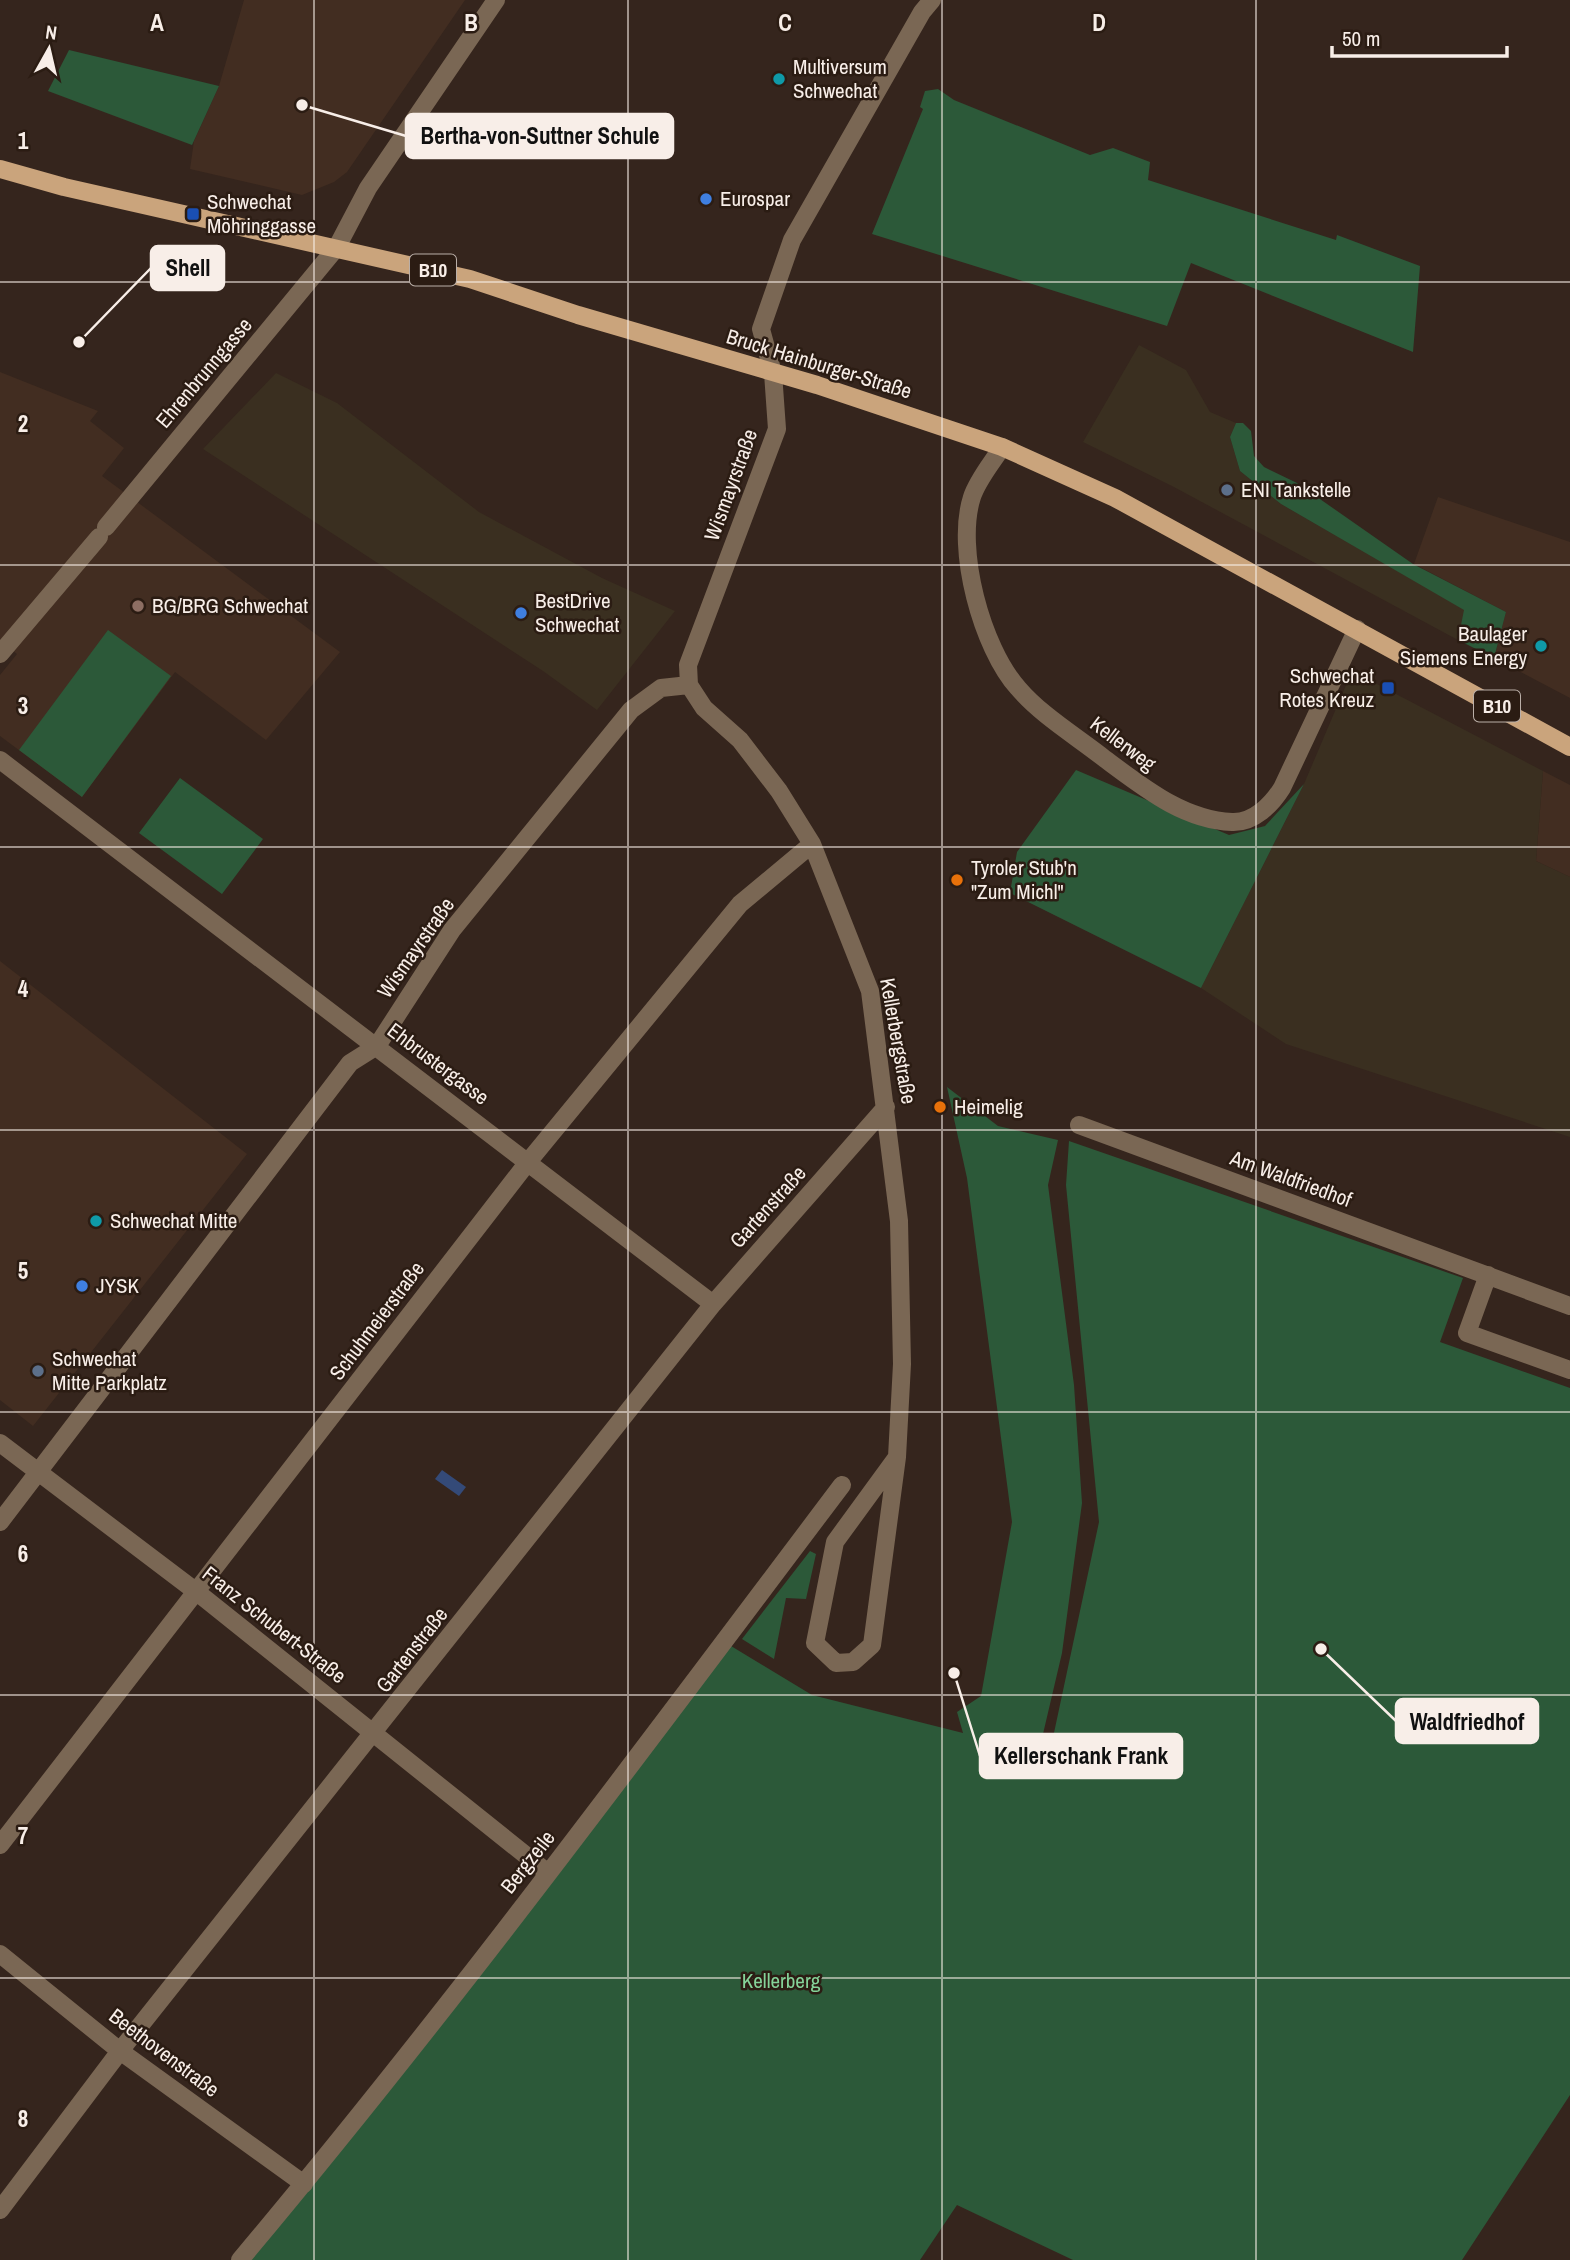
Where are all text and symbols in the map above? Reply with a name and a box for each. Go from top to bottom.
text: A [150,7,164,38]
text: B [464,7,478,38]
text: C [778,7,792,38]
text: D [1092,7,1106,38]
north arrow [14,14,84,84]
scale bar [1332,14,1507,58]
text: N [44,19,59,46]
text: 50 m [1342,24,1380,53]
place label: Multiversum Schwechat [793,52,887,105]
marker: Multiversum Schwechat [771,71,787,87]
callout: Bertha-von-Suttner Schule [406,114,673,158]
text: Bertha-von-Suttner Schule [421,120,659,151]
text: 1 [18,125,29,156]
place label: Eurospar [720,184,790,213]
place label: Schwechat Möhringgasse [207,187,316,240]
marker: Eurospar [698,191,714,207]
marker: Schwechat Möhringgasse [185,206,201,222]
callout: Shell [151,246,224,290]
text: Shell [165,252,211,283]
road number: B10 [410,254,456,286]
street label: Ehrenbrunngasse [149,311,258,434]
street label: Bruck Hainburger-Straße [723,322,915,406]
text: 2 [18,408,28,439]
street label: Wismayrstraße [697,425,764,545]
place label: ENI Tankstelle [1241,475,1351,504]
marker: ENI Tankstelle [1219,482,1235,498]
place label: BestDrive Schwechat [535,586,619,639]
place label: BG/BRG Schwechat [152,591,308,620]
marker: BG/BRG Schwechat [130,598,146,614]
marker: BestDrive Schwechat [513,605,529,621]
place label: Baulager Siemens Energy [1400,619,1527,672]
marker: Baulager Siemens Energy [1533,638,1549,654]
place label: Schwechat Rotes Kreuz [1279,661,1374,714]
marker: Schwechat Rotes Kreuz [1380,680,1396,696]
text: 3 [18,690,28,721]
road number: B10 [1474,691,1520,722]
street label: Kellerweg [1084,709,1163,778]
place label: Tyroler Stub'n "Zum Michl" [971,853,1077,906]
marker: Tyroler Stub'n "Zum Michl" [949,872,965,888]
street label: Wismayrstraße [370,892,461,1004]
text: 4 [18,973,29,1004]
street label: Kellerbergstraße [873,976,924,1106]
street label: Ehbrustergasse [381,1016,495,1111]
place label: Heimelig [954,1092,1023,1121]
marker: Heimelig [932,1099,948,1115]
street label: Am Waldfriedhof [1225,1143,1356,1214]
street label: Gartenstraße [723,1159,812,1254]
place label: Schwechat Mitte [110,1206,237,1235]
marker: Schwechat Mitte [88,1213,104,1229]
text: 5 [18,1255,28,1286]
street label: Schuhmeierstraße [322,1255,431,1386]
place label: JYSK [96,1271,140,1300]
marker: JYSK [74,1278,90,1294]
place label: Schwechat Mitte Parkplatz [52,1344,167,1397]
marker: Schwechat Mitte Parkplatz [30,1363,46,1379]
text: 6 [18,1538,28,1569]
street label: Franz Schubert-Straße [196,1559,352,1690]
street label: Gartenstraße [369,1601,454,1699]
callout: Waldfriedhof [1396,1699,1538,1743]
text: Waldfriedhof [1410,1706,1525,1737]
callout: Kellerschank Frank [980,1734,1182,1778]
text: Kellerschank Frank [994,1740,1169,1771]
text: 7 [18,1820,28,1851]
street label: Bergzeile [494,1824,561,1899]
park label: Kellerberg [742,1966,821,1995]
street label: Beethovenstraße [103,2002,225,2104]
text: 8 [18,2103,28,2134]

